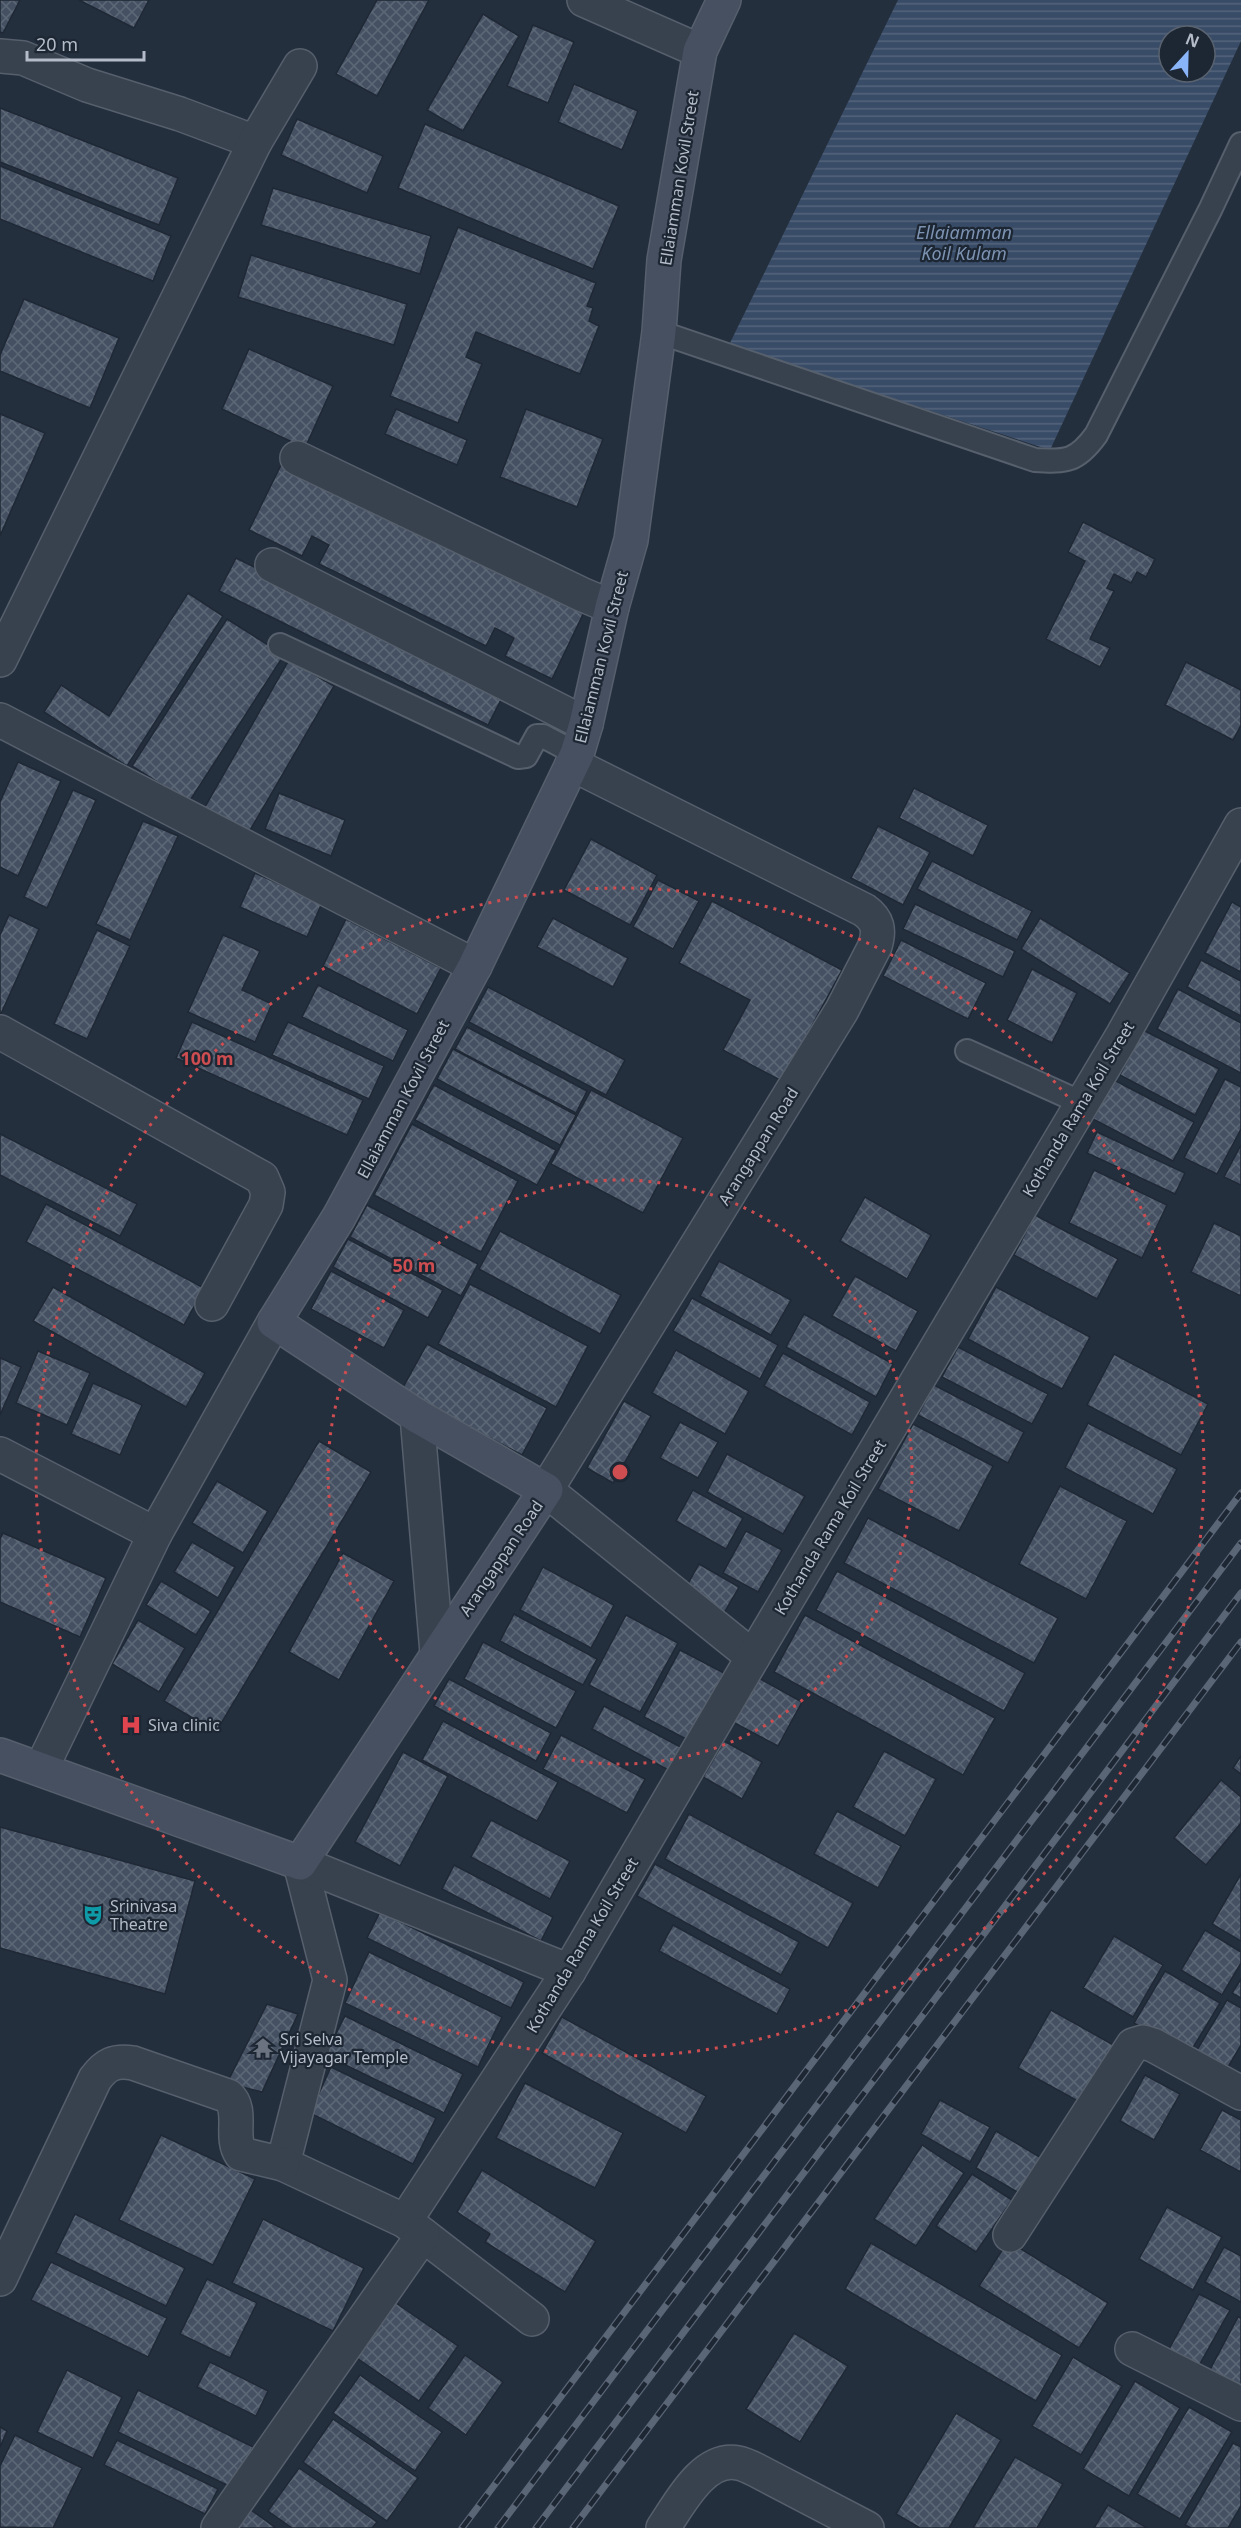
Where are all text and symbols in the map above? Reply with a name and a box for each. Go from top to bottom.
scale bar [27,24,144,62]
north arrow [1157,24,1217,84]
text: N [1182,27,1203,53]
text: 20 m [36,32,78,56]
street label: Ellaiamman Kovil Street [654,89,704,267]
water label: Ellaiamman Koil Kulam [916,220,1012,265]
street label: Ellaiamman Kovil Street [569,568,633,745]
street label: Ellaiamman Kovil Street [352,1016,454,1182]
street label: Kothanda Rama Koil Street [1017,1017,1139,1201]
text: 100 m [180,1046,234,1070]
street label: Arangappan Road [713,1083,803,1209]
text: 50 m [393,1253,435,1277]
street label: Kothanda Rama Koil Street [769,1435,891,1619]
centre of rings [610,1462,630,1482]
street label: Arangappan Road [454,1496,548,1620]
hospital icon: Siva clinic [119,1713,143,1737]
place label: Siva clinic [148,1714,220,1736]
street label: Kothanda Rama Koil Street [521,1853,643,2037]
place label: Srinivasa Theatre [110,1895,177,1935]
theatre icon: Srinivasa Theatre [81,1903,105,1927]
place label: Sri Selva Vijayagar Temple [280,2028,408,2068]
temple icon: Sri Selva Vijayagar Temple [251,2036,275,2060]

